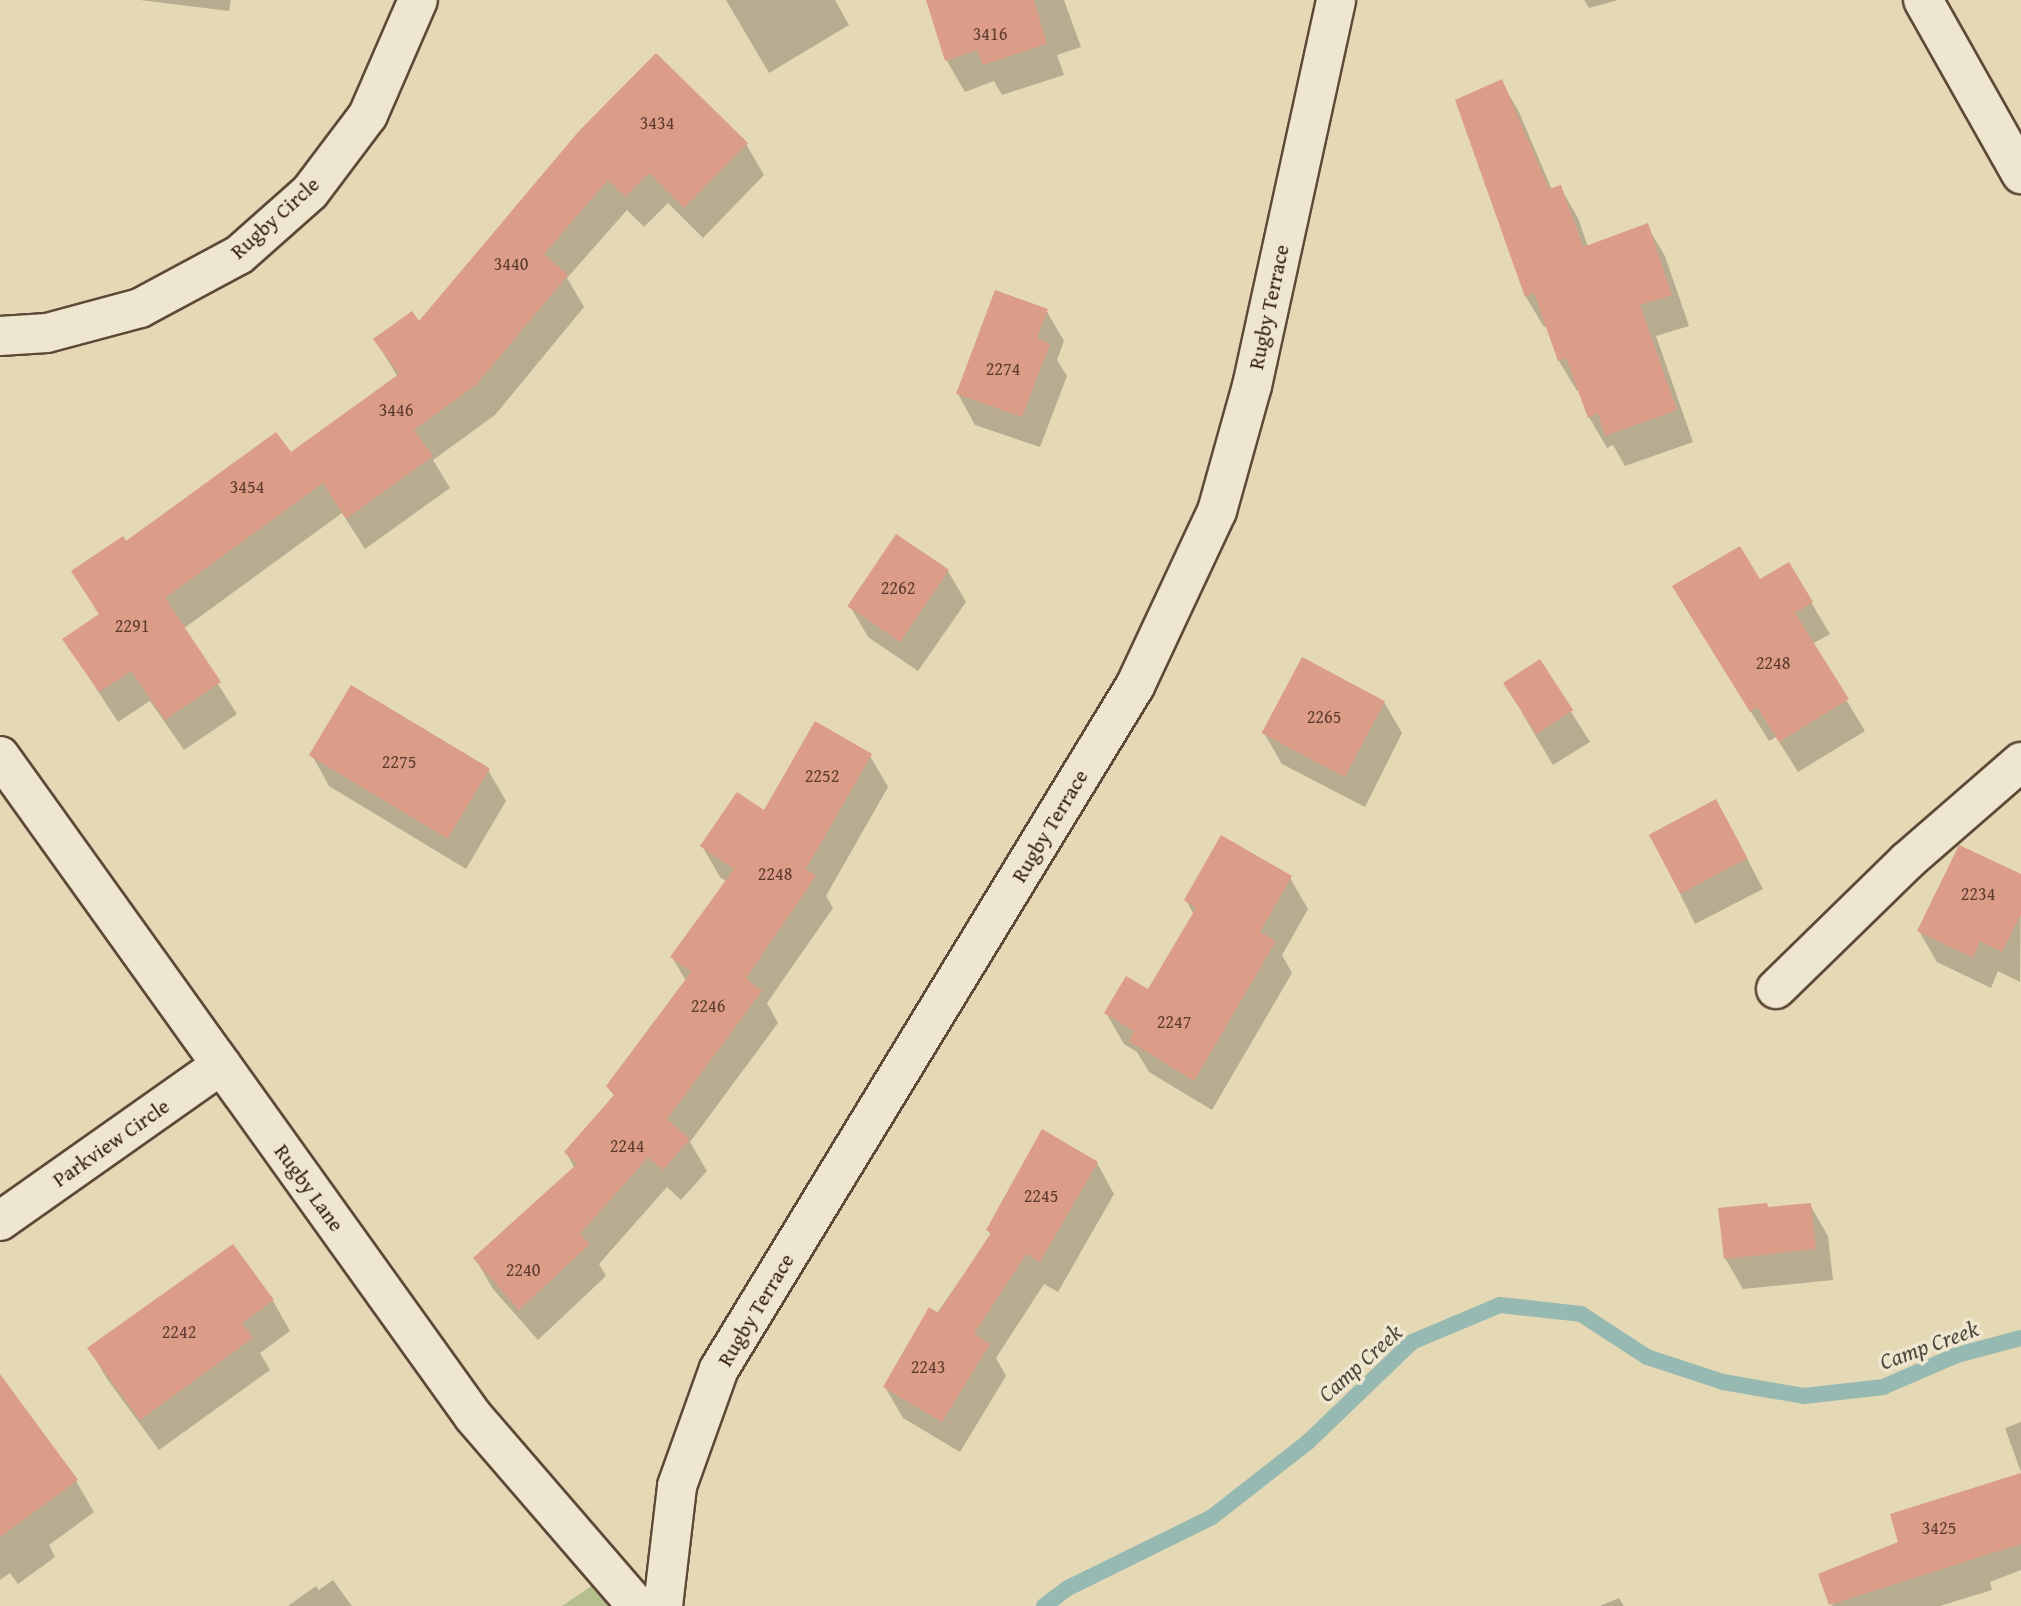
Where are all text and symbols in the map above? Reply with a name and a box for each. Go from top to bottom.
house number: 3416 [973,23,1007,45]
house number: 3434 [640,112,674,134]
street label: Rugby Circle [226,172,324,264]
street label: Rugby Terrace [1243,242,1295,372]
house number: 3440 [494,253,528,275]
house number: 2274 [986,358,1020,380]
house number: 3446 [379,399,413,421]
house number: 3454 [230,476,264,498]
house number: 2262 [881,577,915,599]
house number: 2291 [115,615,149,637]
house number: 2248 [1756,652,1790,674]
house number: 2265 [1307,706,1341,728]
house number: 2275 [382,751,416,773]
house number: 2252 [805,765,839,787]
street label: Rugby Terrace [1007,765,1093,887]
house number: 2248 [758,863,792,885]
house number: 2234 [1961,883,1995,905]
house number: 2246 [691,995,725,1017]
house number: 2247 [1157,1011,1191,1033]
street label: Parkview Circle [48,1093,174,1193]
house number: 2244 [610,1135,644,1157]
street label: Rugby Lane [269,1139,349,1237]
house number: 2245 [1024,1185,1058,1207]
street label: Rugby Terrace [713,1249,799,1371]
house number: 2240 [506,1259,540,1281]
water label: Camp Creek [1876,1314,1982,1376]
water label: Camp Creek [1313,1318,1407,1408]
house number: 2242 [162,1321,196,1343]
house number: 2243 [911,1356,945,1378]
house number: 3425 [1922,1517,1956,1539]

